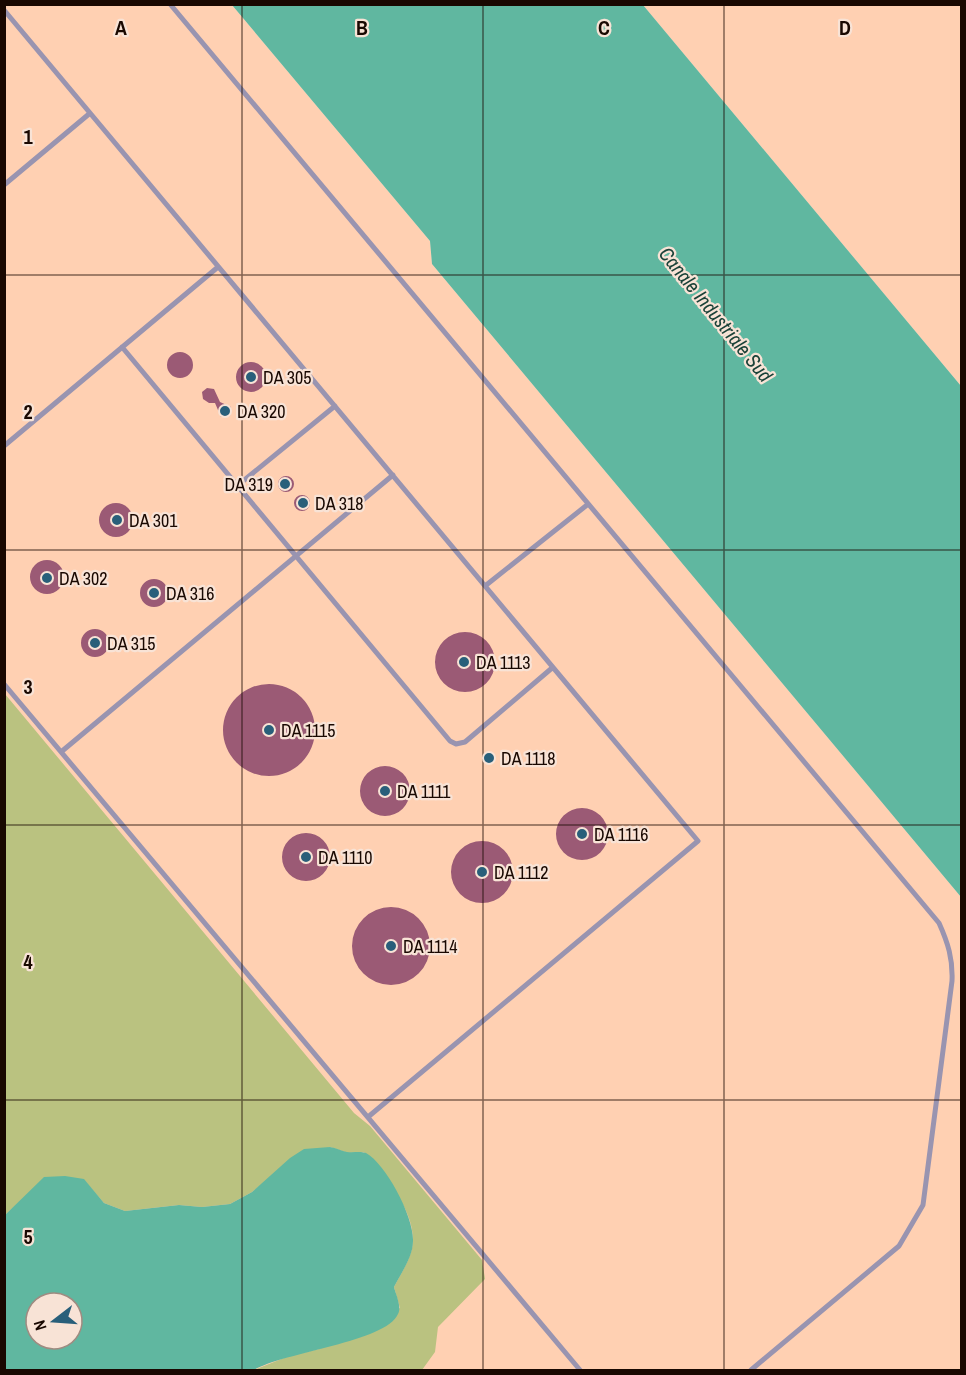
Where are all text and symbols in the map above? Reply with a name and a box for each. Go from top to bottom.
text: A [115,14,127,41]
text: B [356,14,368,41]
text: C [598,14,610,41]
text: D [839,14,851,41]
text: 1 [23,123,33,150]
water label: Canale Industriale Sud [653,241,780,388]
place label: DA 305 [263,365,311,390]
marker: DA 305 [244,370,258,384]
text: 2 [23,398,33,425]
place label: DA 320 [237,399,285,424]
marker: DA 320 [218,404,232,418]
place label: DA 319 [225,472,273,497]
marker: DA 319 [278,477,292,491]
place label: DA 318 [315,491,363,516]
marker: DA 318 [296,496,310,510]
place label: DA 301 [129,508,178,533]
marker: DA 301 [110,513,124,527]
place label: DA 302 [59,566,107,591]
marker: DA 302 [40,571,54,585]
place label: DA 316 [166,581,214,606]
marker: DA 316 [147,586,161,600]
place label: DA 315 [107,631,155,656]
marker: DA 315 [88,636,102,650]
place label: DA 1113 [476,650,530,675]
marker: DA 1113 [457,655,471,669]
text: 3 [23,673,33,700]
place label: DA 1115 [281,718,335,743]
marker: DA 1115 [262,723,276,737]
place label: DA 1118 [501,746,555,771]
marker: DA 1118 [482,751,496,765]
place label: DA 1111 [397,779,451,804]
marker: DA 1111 [378,784,392,798]
place label: DA 1116 [594,822,648,847]
marker: DA 1116 [575,827,589,841]
place label: DA 1110 [318,845,372,870]
marker: DA 1110 [299,850,313,864]
place label: DA 1112 [494,860,548,885]
marker: DA 1112 [475,865,489,879]
place label: DA 1114 [403,934,457,959]
marker: DA 1114 [384,939,398,953]
text: 4 [23,948,33,975]
text: 5 [23,1223,33,1250]
north arrow [24,1291,84,1351]
text: N [28,1318,52,1333]

